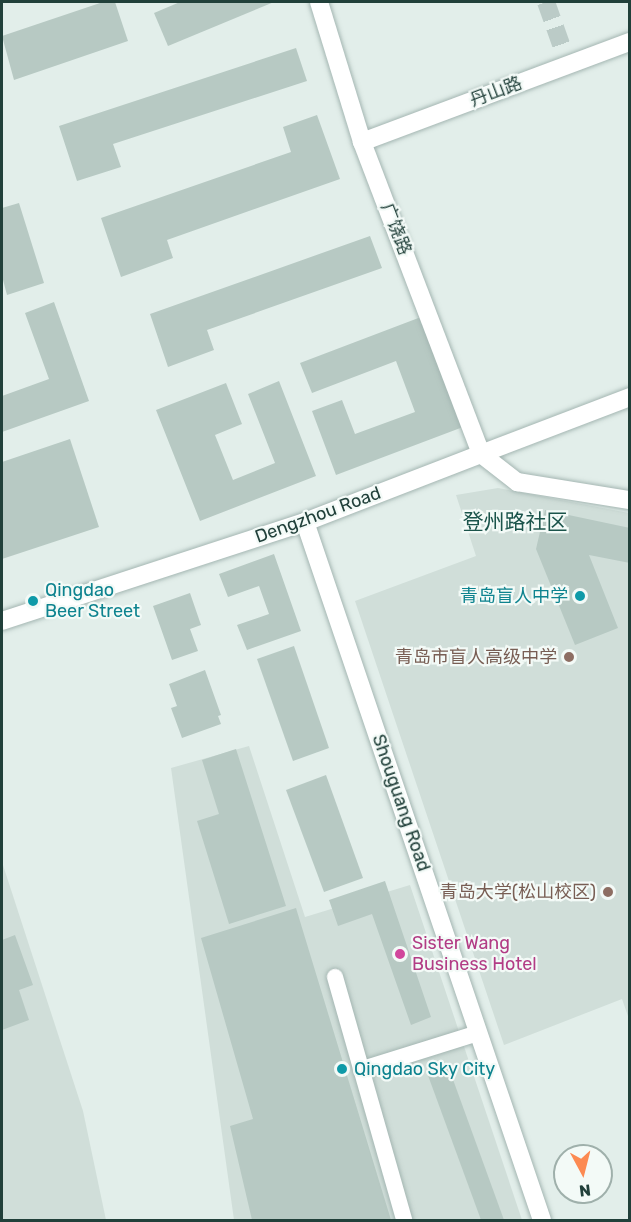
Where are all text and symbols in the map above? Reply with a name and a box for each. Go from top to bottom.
street label: 丹山路 [467,72,525,112]
street label: 广饶路 [376,200,416,258]
street label: Dengzhou Road [252,482,384,548]
district label: 登州路社区 [463,509,567,535]
place label: Qingdao Beer Street [45,580,140,622]
place label: 青岛盲人中学 [460,585,568,607]
marker: 青岛盲人中学 [573,589,587,603]
marker: Qingdao Beer Street [26,594,40,608]
place label: 青岛市盲人高级中学 [395,646,557,668]
marker: 青岛市盲人高级中学 [562,650,576,664]
street label: Shouguang Road [367,732,435,874]
place label: 青岛大学(松山校区) [440,881,596,903]
marker: 青岛大学(松山校区) [601,885,615,899]
place label: Sister Wang Business Hotel [412,933,537,976]
marker: Sister Wang Business Hotel [393,947,407,961]
place label: Qingdao Sky City [354,1058,496,1080]
marker: Qingdao Sky City [335,1062,349,1076]
north arrow [553,1144,613,1204]
text: N [578,1180,592,1201]

